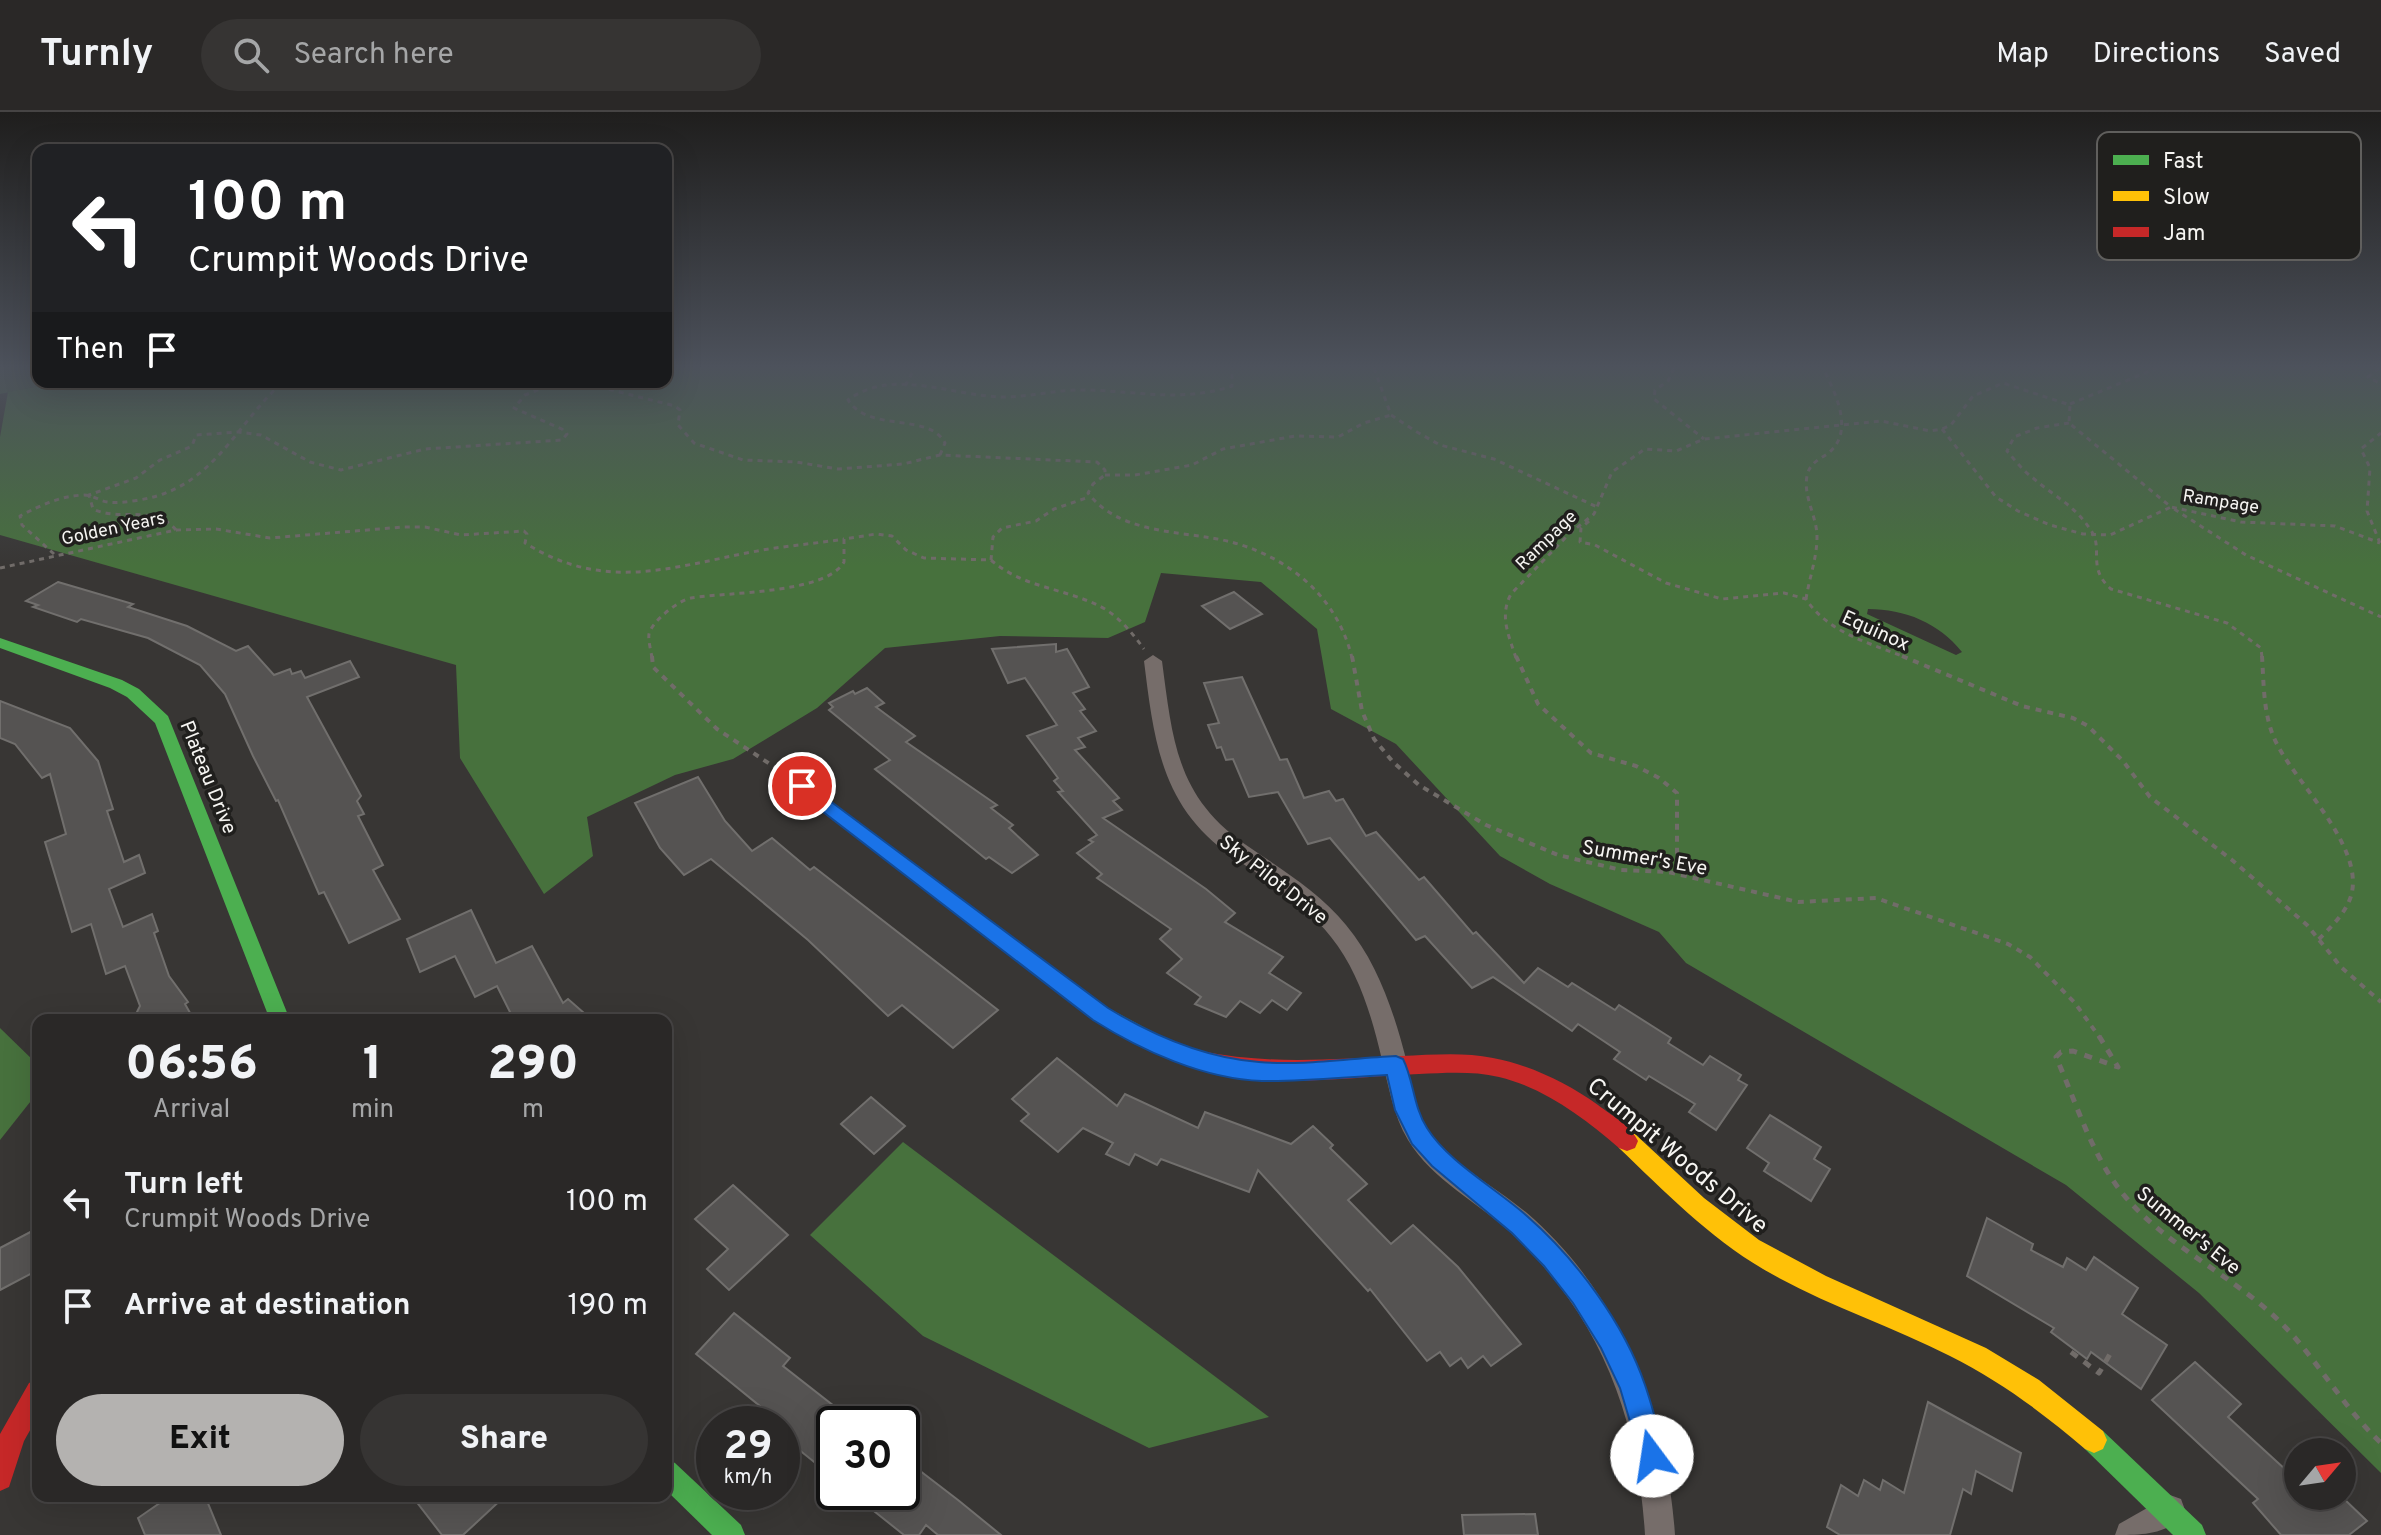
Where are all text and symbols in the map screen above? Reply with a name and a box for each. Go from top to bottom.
search box [201,19,761,91]
text: Turnly [40,31,153,80]
icon: search [229,33,273,77]
text: Search here [293,37,454,74]
text: Map [1996,37,2049,73]
text: Directions [2093,37,2220,73]
text: Saved [2264,37,2341,73]
legend [2097,132,2361,260]
text: Fast [2163,149,2204,176]
text: 100 m [188,170,347,240]
icon: left [56,176,160,280]
text: Slow [2163,185,2210,212]
text: Jam [2163,221,2206,248]
text: Crumpit Woods Drive [188,239,529,285]
icon: arrive [140,328,184,372]
text: Then [56,332,124,369]
street label: Rampage [2181,485,2261,520]
street label: Rampage [1511,506,1583,576]
street label: Golden Years [59,507,167,552]
street label: Equinox [1837,605,1913,658]
street label: Plateau Drive [173,717,242,838]
pin [768,752,836,820]
icon: arrive [780,764,824,808]
street label: Sky Pilot Drive [1213,830,1332,931]
street label: Summer's Eve [1580,835,1709,883]
text: 06:56 [125,1036,258,1096]
text: 1 [363,1036,382,1096]
text: 290 [487,1036,579,1096]
street label: Crumpit Woods Drive [1580,1072,1773,1241]
text: Arrival [153,1094,230,1127]
text: min [351,1094,394,1127]
text: m [522,1094,544,1127]
text: Turn left [124,1167,244,1204]
icon: left [56,1180,100,1224]
street label: Summer's Eve [2130,1182,2245,1282]
text: 100 m [566,1184,648,1221]
text: Crumpit Woods Drive [124,1204,370,1237]
icon: arrive [56,1284,100,1328]
text: Arrive at destination [124,1288,410,1325]
text: 190 m [567,1288,648,1325]
button: Exit [56,1394,344,1486]
button: Share [360,1394,648,1486]
speed limit sign: 30 [816,1406,920,1510]
position arrow [1610,1414,1694,1498]
text: 29 [723,1423,773,1473]
north arrow [2284,1438,2356,1510]
map controls [2284,1438,2356,1510]
text: km/h [724,1465,772,1491]

